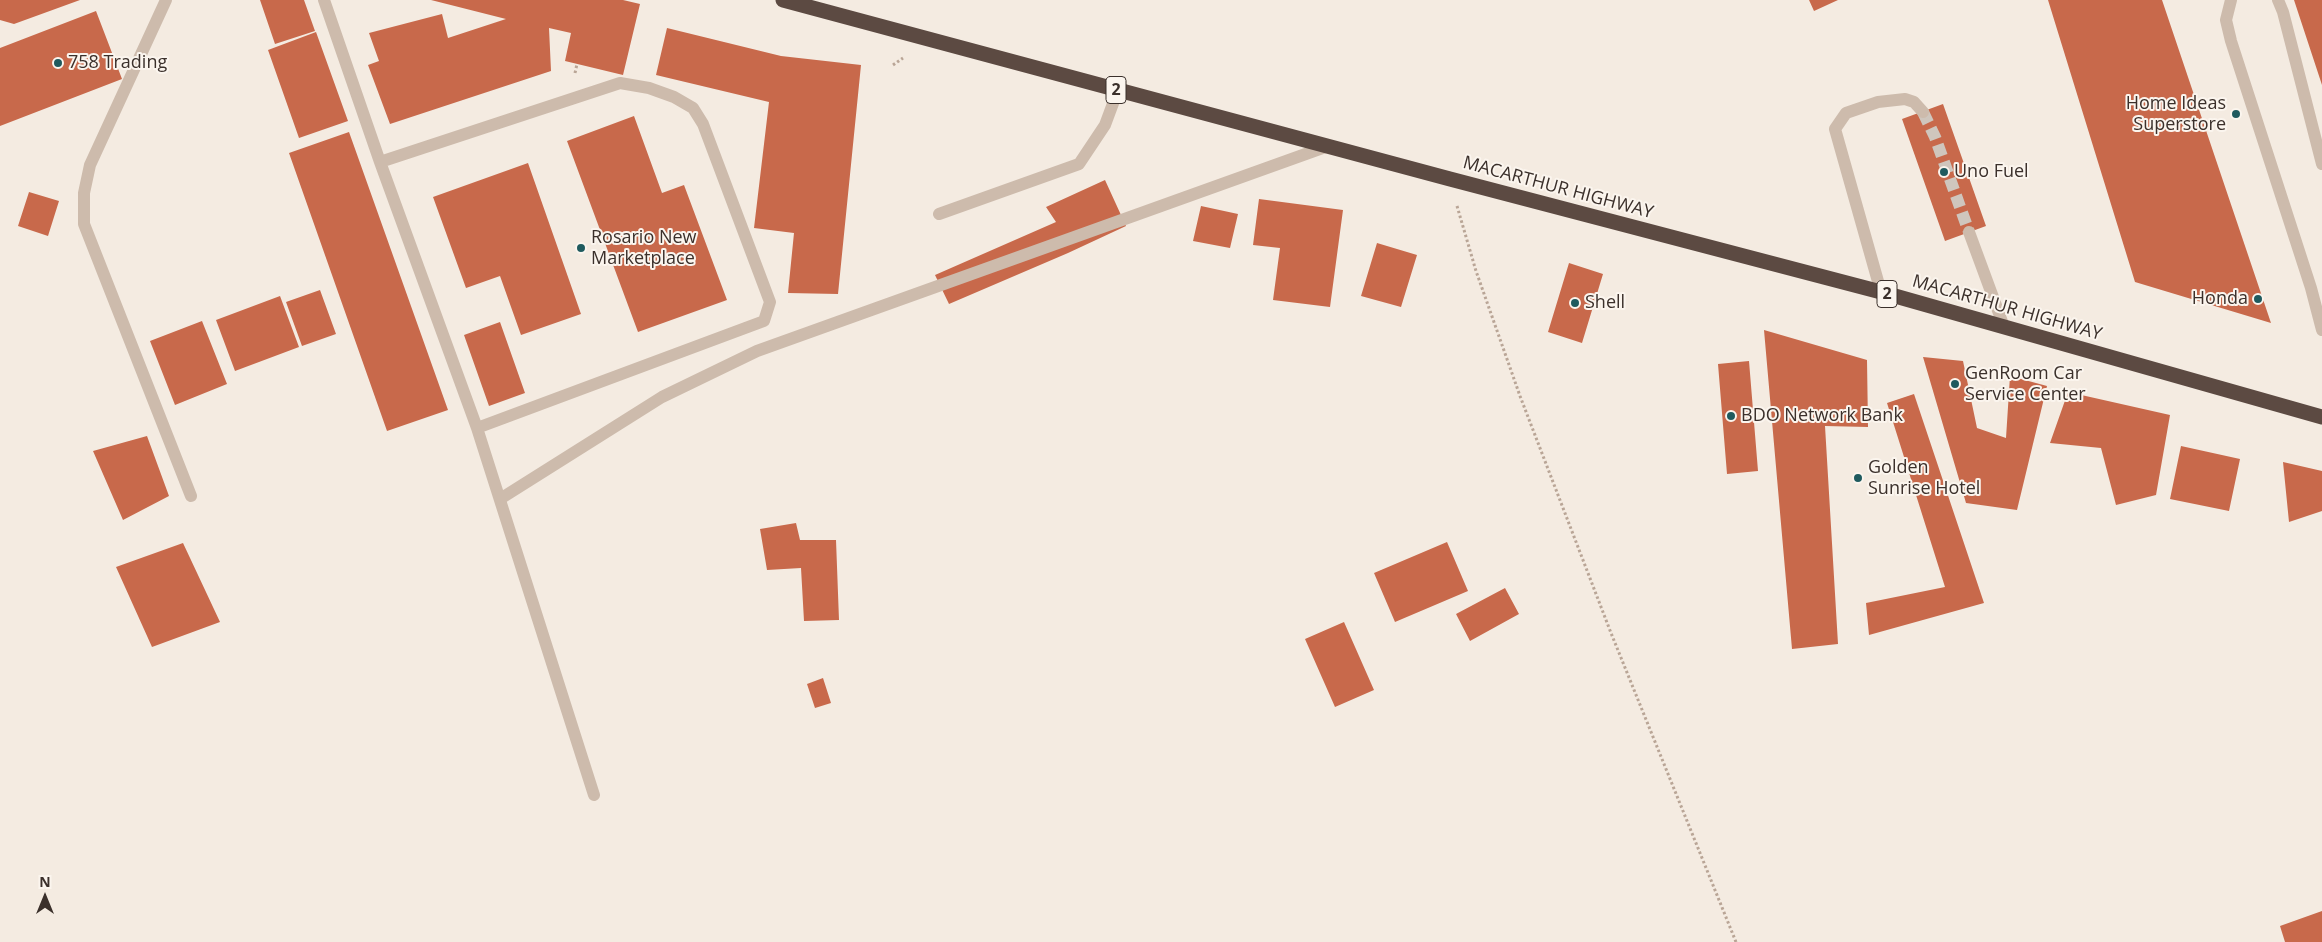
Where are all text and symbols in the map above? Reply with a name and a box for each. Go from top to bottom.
place label: 758 Trading [68,52,167,74]
marker: 758 Trading [52,57,64,69]
road number: 2 [1106,76,1126,104]
place label: Home Ideas Superstore [2126,93,2226,136]
marker: Home Ideas Superstore [2230,108,2242,120]
street label: MACARTHUR HIGHWAY [1460,152,1656,224]
place label: Uno Fuel [1954,161,2029,183]
marker: Uno Fuel [1938,166,1950,178]
place label: Rosario New Marketplace [591,227,697,270]
marker: Rosario New Marketplace [575,242,587,254]
street label: MACARTHUR HIGHWAY [1910,271,2104,345]
road number: 2 [1877,280,1897,308]
place label: Honda [2192,288,2248,310]
place label: Shell [1585,292,1625,314]
marker: Honda [2252,293,2264,305]
marker: Shell [1569,297,1581,309]
place label: GenRoom Car Service Center [1965,363,2086,406]
marker: GenRoom Car Service Center [1949,378,1961,390]
place label: BDO Network Bank [1741,405,1903,427]
marker: BDO Network Bank [1725,410,1737,422]
place label: Golden Sunrise Hotel [1868,457,1980,499]
marker: Golden Sunrise Hotel [1852,472,1864,484]
north arrow [20,872,70,922]
text: N [39,872,51,891]

